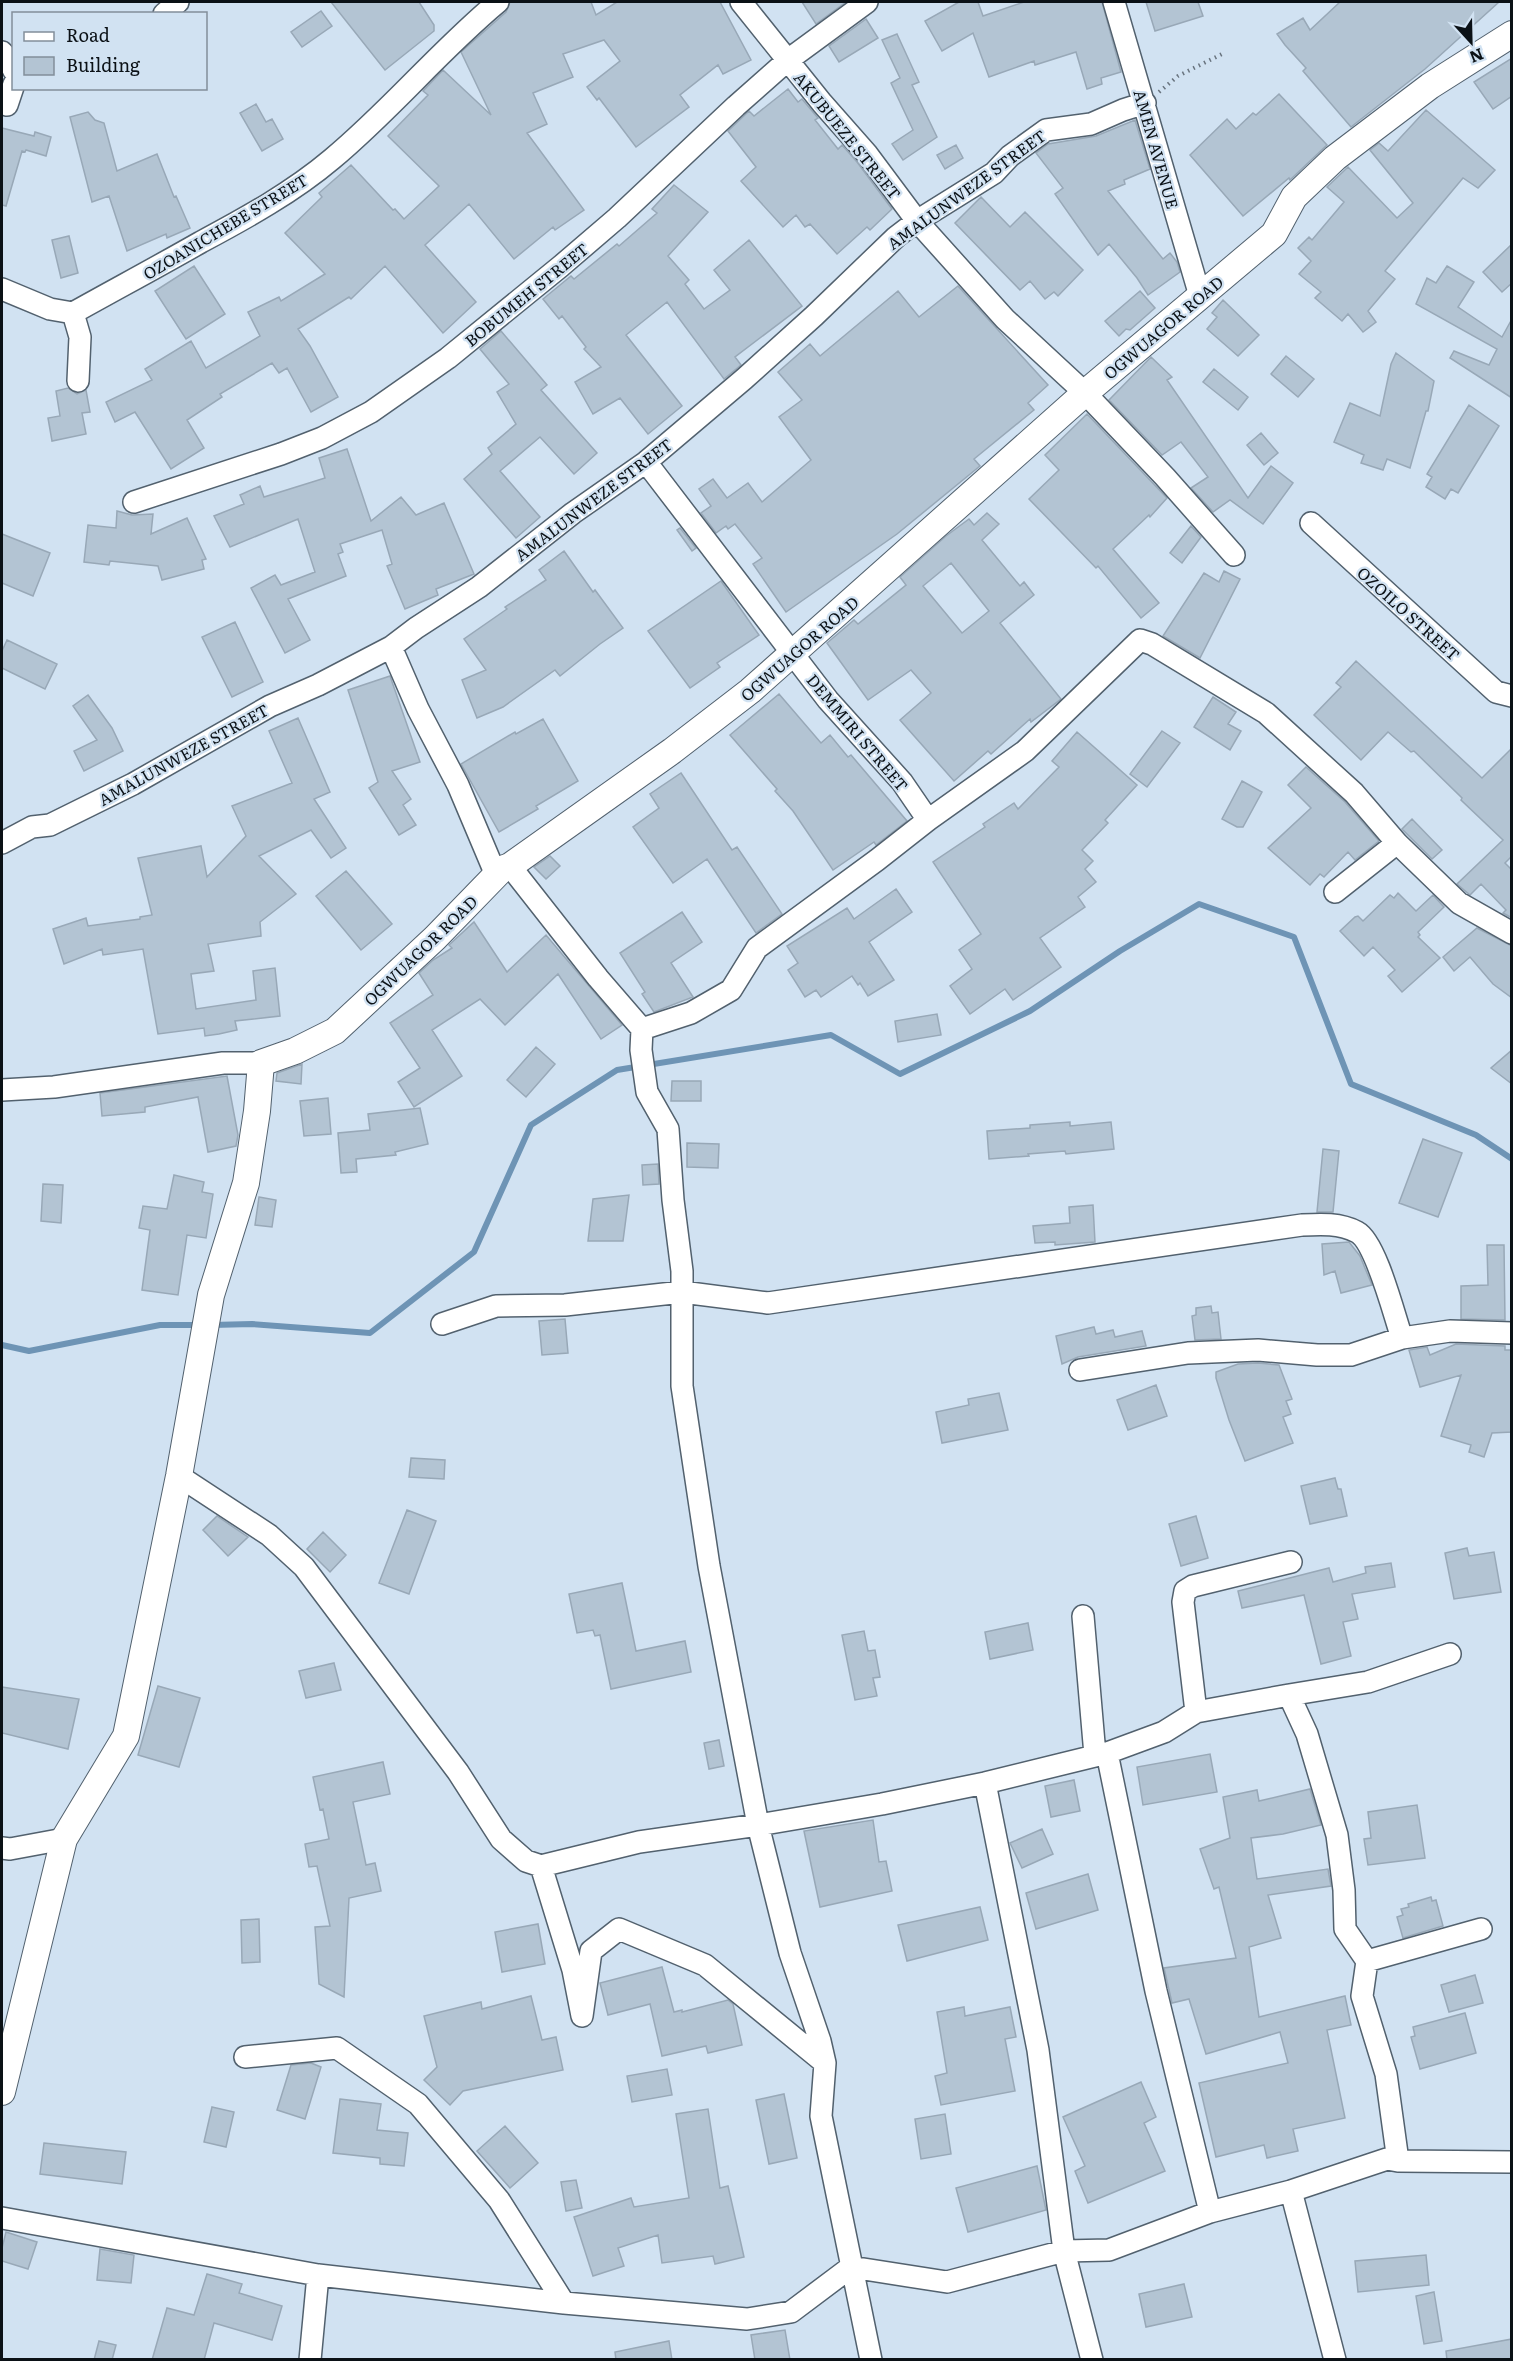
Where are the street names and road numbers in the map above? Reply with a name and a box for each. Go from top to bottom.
street label: AKUBUEZE STREET [789,66,907,204]
street label: AMEN AVENUE [1129,87,1185,211]
street label: AMALUNWEZE STREET [882,123,1051,255]
street label: OZOANICHEBE STREET [138,167,312,285]
street label: BOBUMEH STREET [459,236,593,352]
street label: OGWUAGOR ROAD [1098,270,1228,384]
street label: AMALUNWEZE STREET [509,432,677,566]
street label: OZOILO STREET [1352,560,1466,666]
street label: OGWUAGOR ROAD [735,590,863,706]
street label: DEMMIRI STREET [802,668,914,796]
street label: AMALUNWEZE STREET [94,697,273,811]
street label: OGWUAGOR ROAD [358,889,482,1011]

